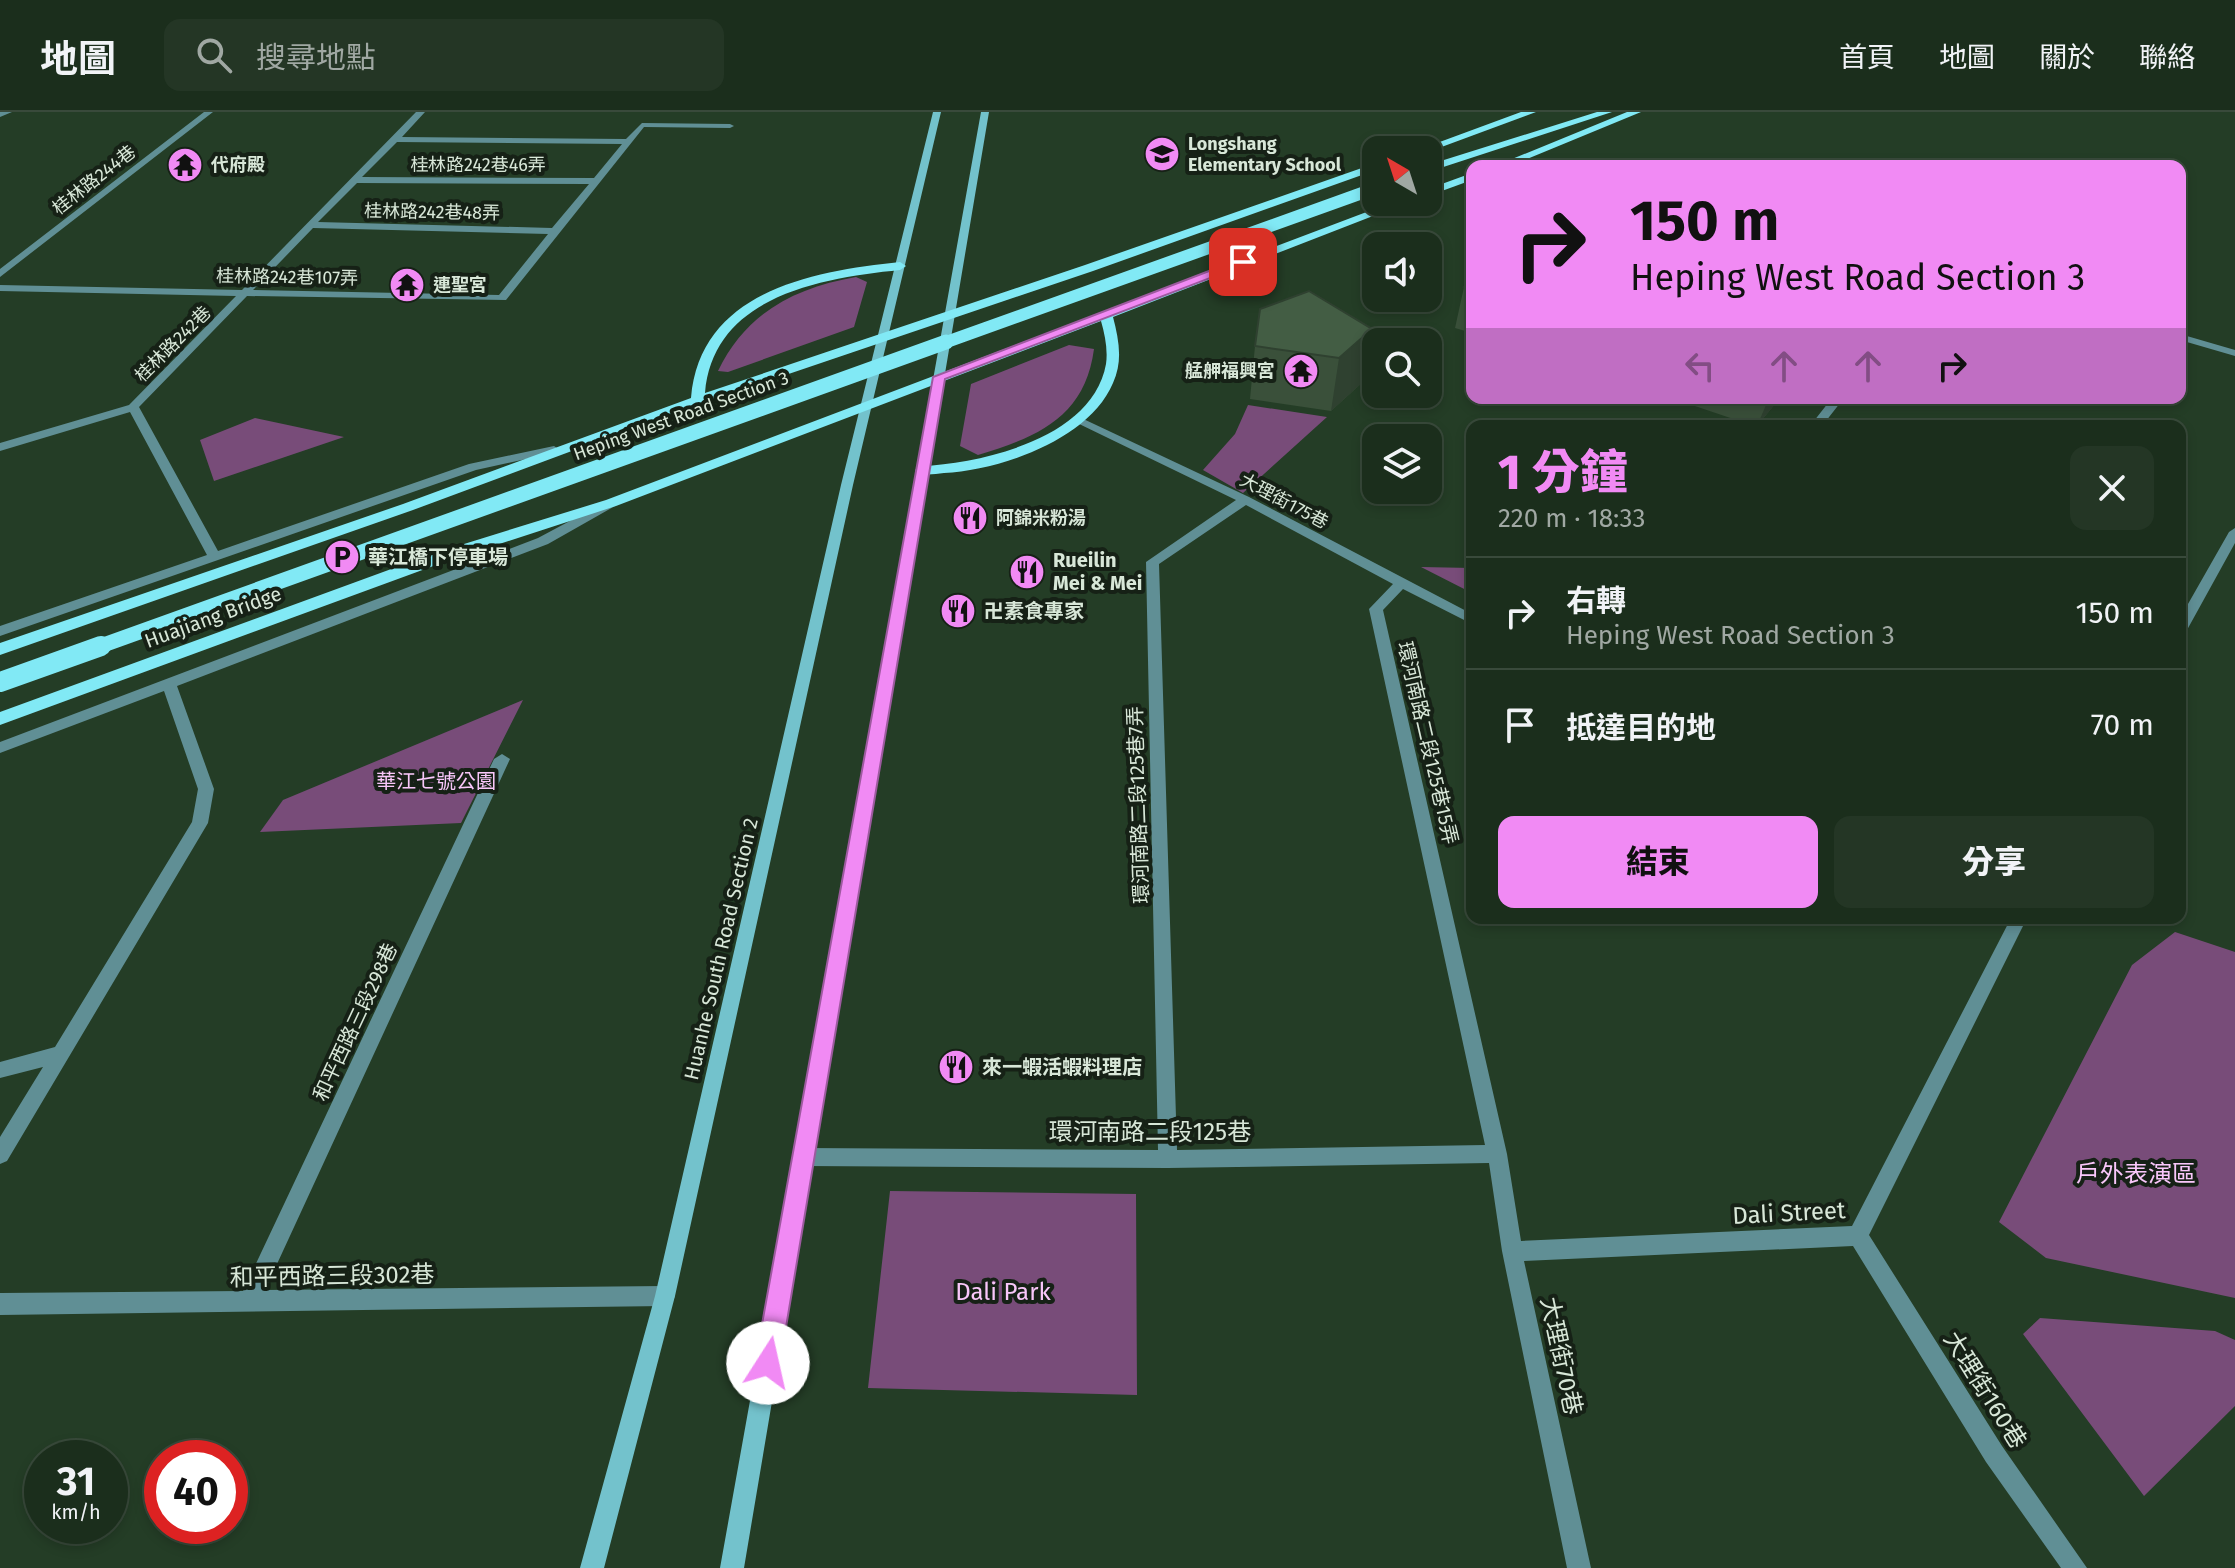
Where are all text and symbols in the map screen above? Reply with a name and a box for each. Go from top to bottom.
search box [164,19,724,91]
icon: search [192,33,236,77]
text: 地圖 [40,36,116,82]
text: 搜尋地點 [256,40,376,76]
text: 首頁 [1839,41,1895,74]
text: 地圖 [1939,41,1995,74]
text: 關於 [2039,41,2095,74]
text: 聯絡 [2139,41,2195,74]
place label: Longshang Elementary School [1188,133,1342,176]
school or university icon: Longshang Elementary School [1143,135,1181,173]
north arrow [1362,136,1442,216]
map controls [1362,136,1442,504]
street label: 桂林路244巷 [48,141,140,219]
temple icon: 代府殿 [166,146,204,184]
place label: 代府殿 [210,154,265,176]
street label: 桂林路242巷46弄 [410,154,546,176]
text: 150 m [1630,188,1779,255]
icon: right [1498,192,1602,296]
street label: 桂林路242巷48弄 [364,200,500,224]
pin [1209,228,1277,296]
button: sound [1362,232,1442,312]
icon: arrive [1221,240,1265,284]
text: Heping West Road Section 3 [1630,256,2085,300]
street label: 桂林路242巷107弄 [216,265,358,289]
temple icon: 連聖宮 [388,266,426,304]
place label: 連聖宮 [433,274,487,296]
street label: 桂林路242巷 [130,301,216,387]
button: search [1362,328,1442,408]
icon: left [1678,344,1722,388]
icon: ahead [1762,344,1806,388]
icon: ahead [1846,344,1890,388]
icon: right [1930,344,1974,388]
temple icon: 艋舺福興宮 [1282,352,1320,390]
place label: 艋舺福興宮 [1185,360,1275,382]
street label: Heping West Road Section 3 [570,367,792,465]
button: layers [1362,424,1442,504]
text: 1 分鐘 [1498,444,1628,502]
button: close [2070,446,2154,530]
street label: 大理街175巷 [1236,469,1332,533]
restaurant icon: 阿錦米粉湯 [951,499,989,537]
text: 220 m · 18:33 [1498,503,1645,534]
place label: 阿錦米粉湯 [996,507,1086,529]
parking icon: 華江橋下停車場 [323,538,361,576]
place label: 華江橋下停車場 [368,545,508,569]
place label: Rueilin Mei & Mei [1053,548,1142,595]
restaurant icon: Rueilin Mei & Mei [1008,553,1046,591]
street label: Huajiang Bridge [141,581,285,653]
text: 右轉 [1566,583,1626,619]
icon: right [1498,591,1542,635]
restaurant icon: 卍素食專家 [939,592,977,630]
text: 150 m [2076,595,2154,631]
place label: 卍素食專家 [984,599,1084,623]
text: Heping West Road Section 3 [1566,620,1895,651]
street label: 環河南路二段125巷15弄 [1393,639,1463,847]
icon: arrive [1498,703,1542,747]
street label: 環河南路二段125巷7弄 [1123,706,1153,904]
text: 70 m [2091,707,2154,743]
text: 抵達目的地 [1566,710,1716,746]
park label: 華江七號公園 [376,769,496,793]
street label: Huanhe South Road Section 2 [679,816,763,1082]
button: 結束 [1498,816,1818,908]
button: 分享 [1834,816,2154,908]
street label: 和平西路三段298巷 [308,939,402,1105]
restaurant icon: 來一蝦活蝦料理店 [937,1048,975,1086]
place label: 來一蝦活蝦料理店 [982,1055,1142,1079]
street label: 環河南路二段125巷 [1049,1118,1251,1146]
park label: 戶外表演區 [2076,1160,2196,1188]
street label: Dali Street [1732,1196,1847,1230]
street label: 和平西路三段302巷 [229,1260,435,1292]
park label: Dali Park [955,1278,1051,1306]
street label: 大理街70巷 [1535,1295,1587,1417]
position arrow [726,1321,810,1405]
street label: 大理街160巷 [1938,1326,2032,1454]
speed limit sign: 40 [144,1440,248,1544]
text: 31 [57,1458,95,1506]
text: km/h [51,1500,101,1524]

